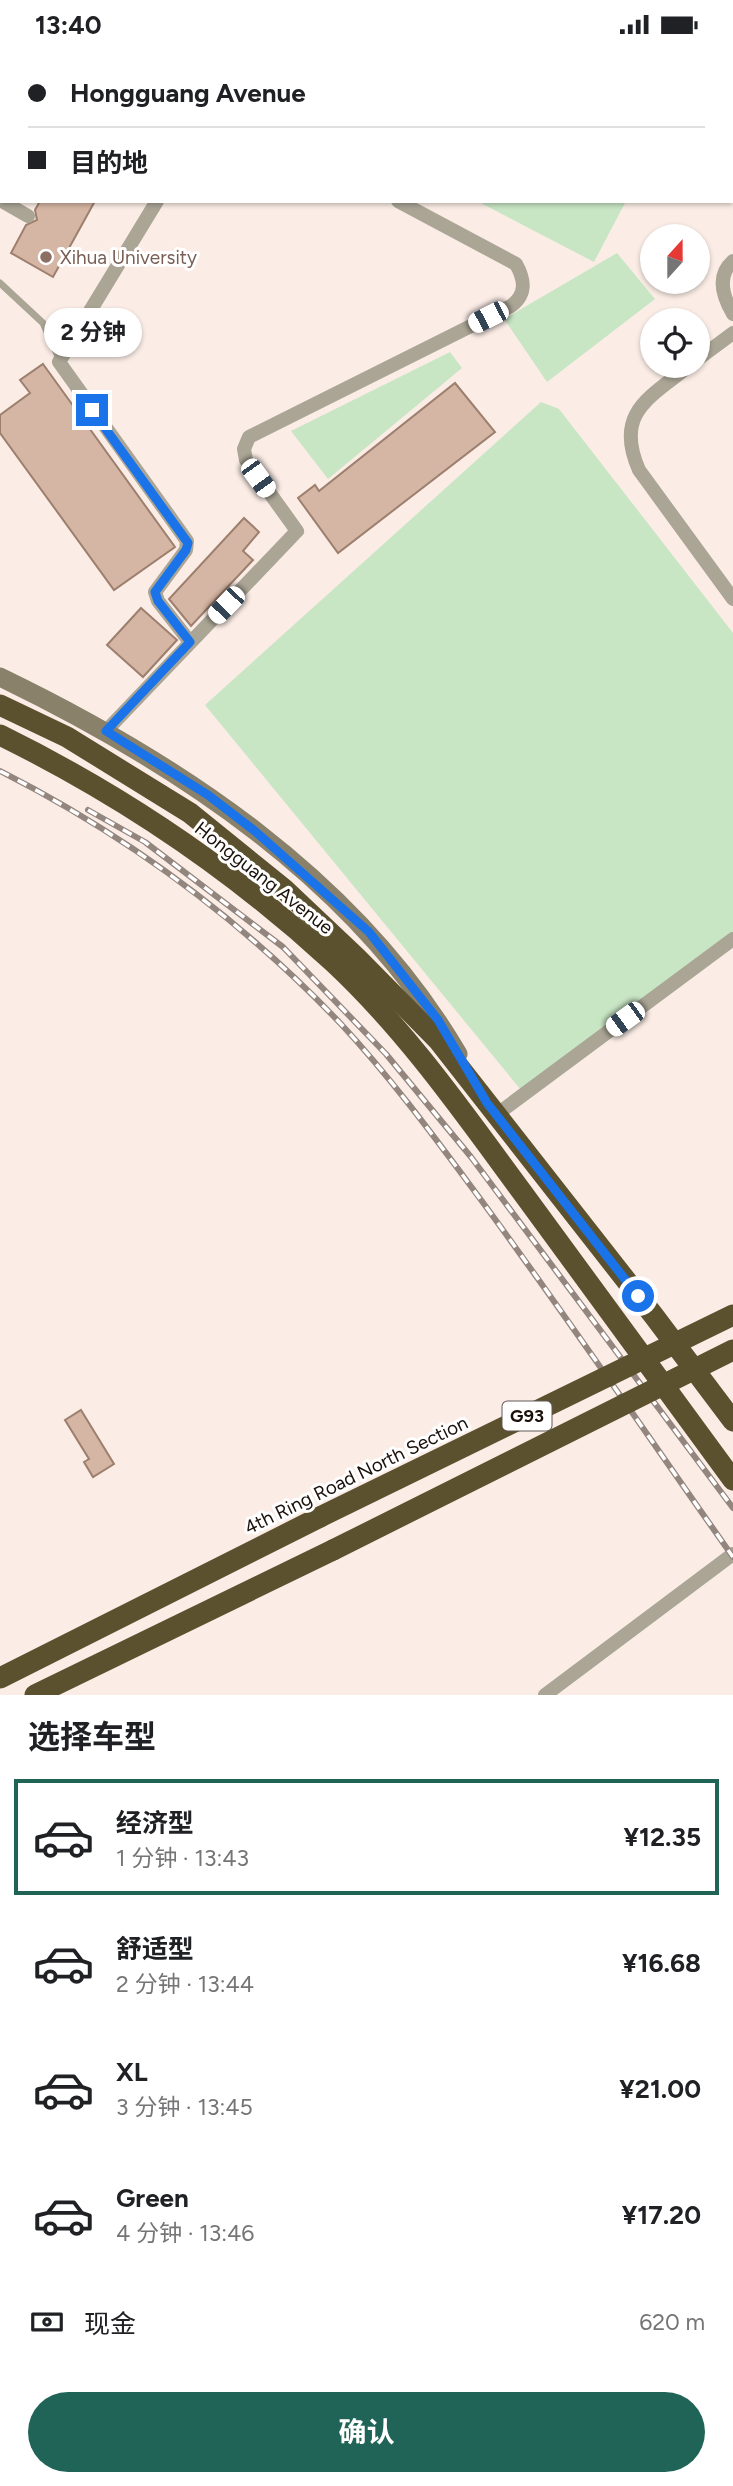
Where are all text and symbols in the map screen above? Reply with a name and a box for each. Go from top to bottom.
text: 13:40 [35,9,102,41]
text: Hongguang Avenue [70,77,306,109]
text: 目的地 [70,147,148,179]
north arrow [640,224,710,294]
map controls [640,224,710,378]
place label: Xihua University [60,246,197,269]
marker: Xihua University [38,249,54,265]
car [465,298,512,336]
button: locate [640,308,710,378]
callout: 2 分钟 [43,309,141,357]
text: 2 分钟 [61,318,125,346]
route end [76,394,108,426]
car [238,455,279,501]
car [204,583,249,627]
street label: Hongguang Avenue [190,817,338,939]
car [602,998,649,1040]
route start [622,1280,654,1312]
road number: G93 [503,1401,552,1431]
street label: 4th Ring Road North Section [241,1411,471,1539]
text: 选择车型 [28,1718,156,1756]
icon: car [32,1806,95,1869]
text: 经济型 [116,1807,194,1839]
text: ¥12.35 [623,1821,701,1853]
text: 1 分钟 · 13:43 [116,1844,249,1872]
icon: car [32,1932,95,1995]
text: 舒适型 [116,1933,194,1965]
text: ¥16.68 [622,1947,701,1979]
text: 2 分钟 · 13:44 [116,1970,254,1998]
text: XL [116,2056,148,2088]
icon: car [32,2058,95,2121]
text: ¥21.00 [619,2073,701,2105]
text: 3 分钟 · 13:45 [116,2093,253,2121]
text: Green [116,2182,189,2214]
icon: car [32,2184,95,2247]
text: ¥17.20 [622,2199,701,2231]
text: 4 分钟 · 13:46 [116,2219,254,2247]
icon: cash [28,2303,66,2341]
text: 现金 [84,2308,136,2340]
text: 620 m [639,2308,705,2336]
button: 确认 [28,2392,705,2472]

